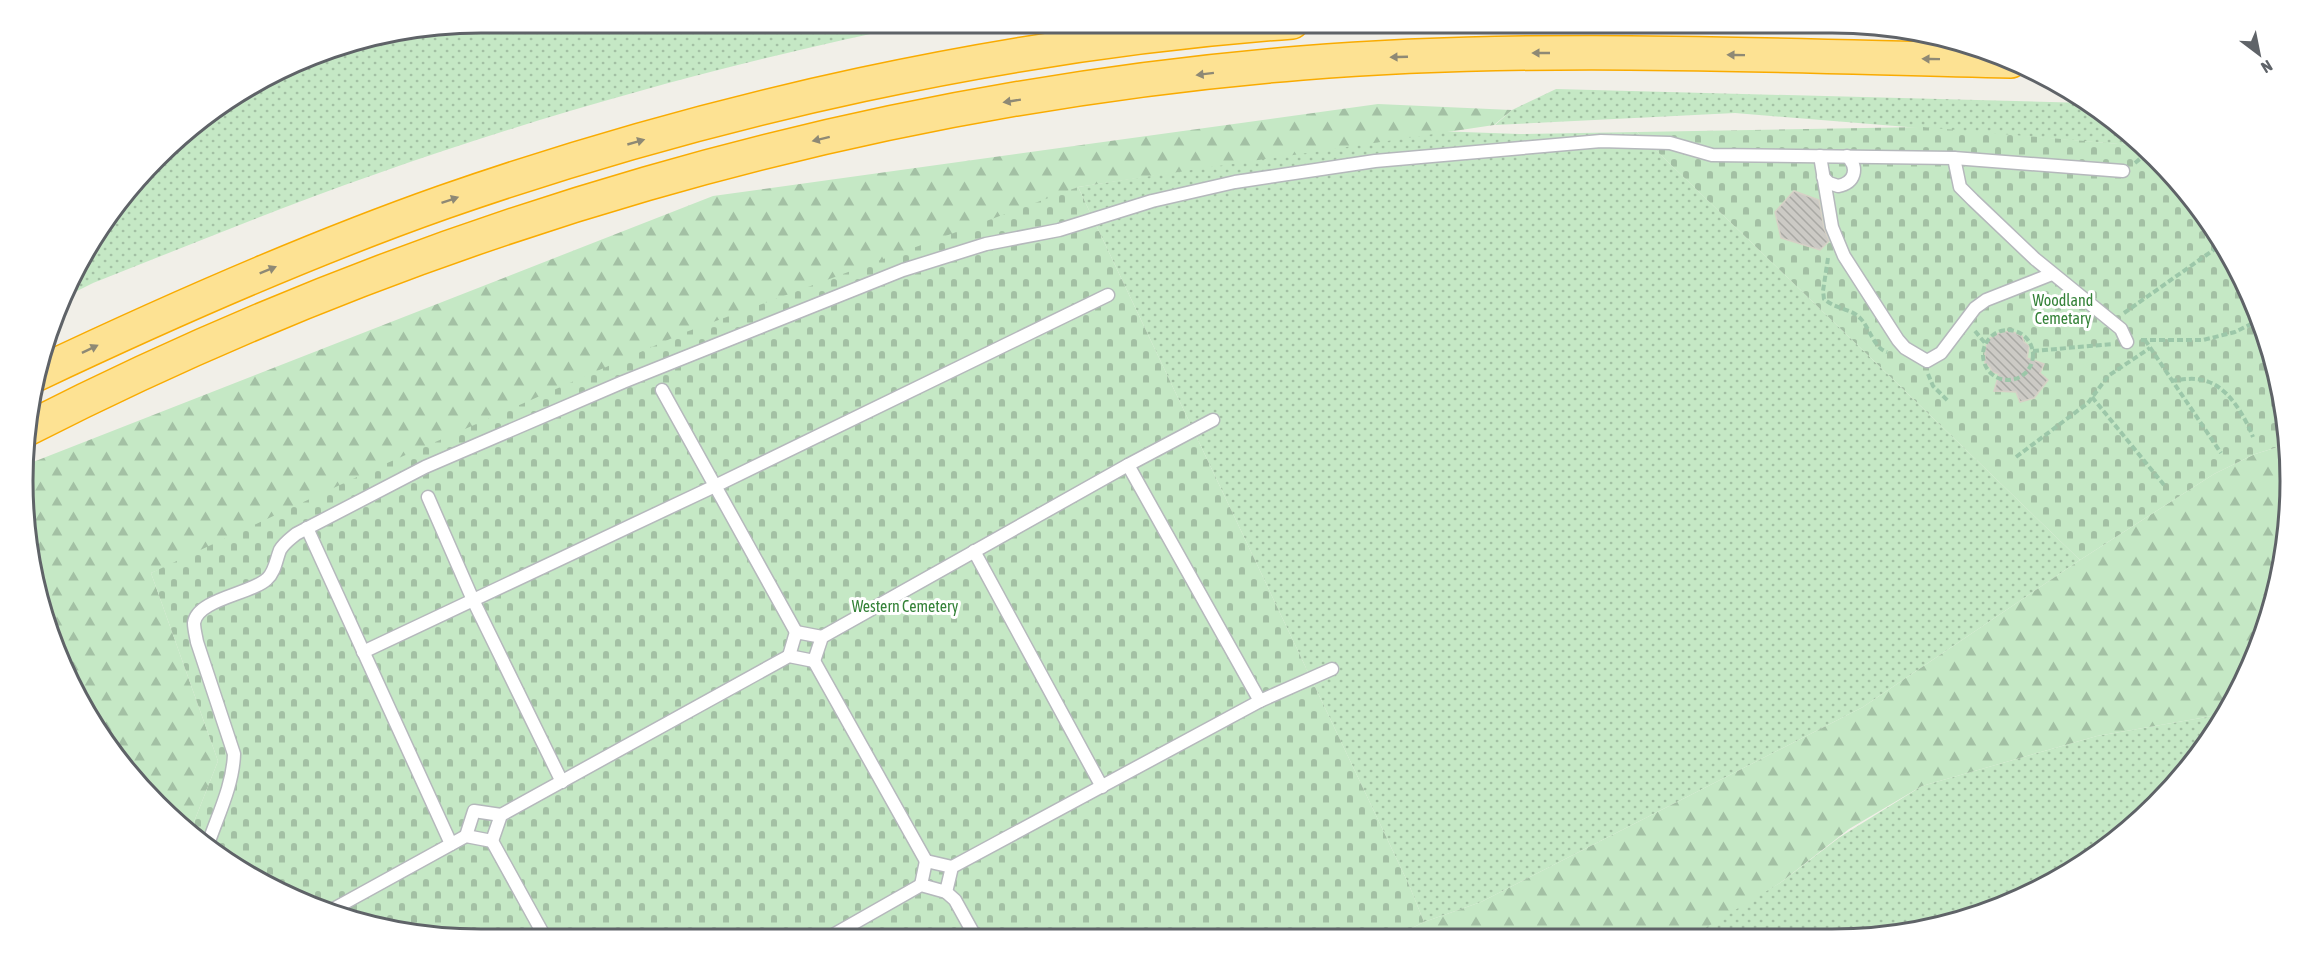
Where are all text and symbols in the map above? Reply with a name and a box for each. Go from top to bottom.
north arrow [2229,24,2289,84]
one-way arrow [1532,48,1551,58]
one-way arrow [1727,50,1746,59]
one-way arrow [1390,53,1409,62]
one-way arrow [1922,55,1941,64]
text: N [2258,57,2276,77]
one-way arrow [1195,69,1214,78]
one-way arrow [1002,96,1021,105]
one-way arrow [812,134,830,144]
one-way arrow [627,136,646,146]
one-way arrow [442,195,460,205]
one-way arrow [260,265,278,275]
park label: Woodland Cemetary [2033,291,2093,328]
one-way arrow [82,344,99,353]
park label: Western Cemetery [852,597,959,616]

